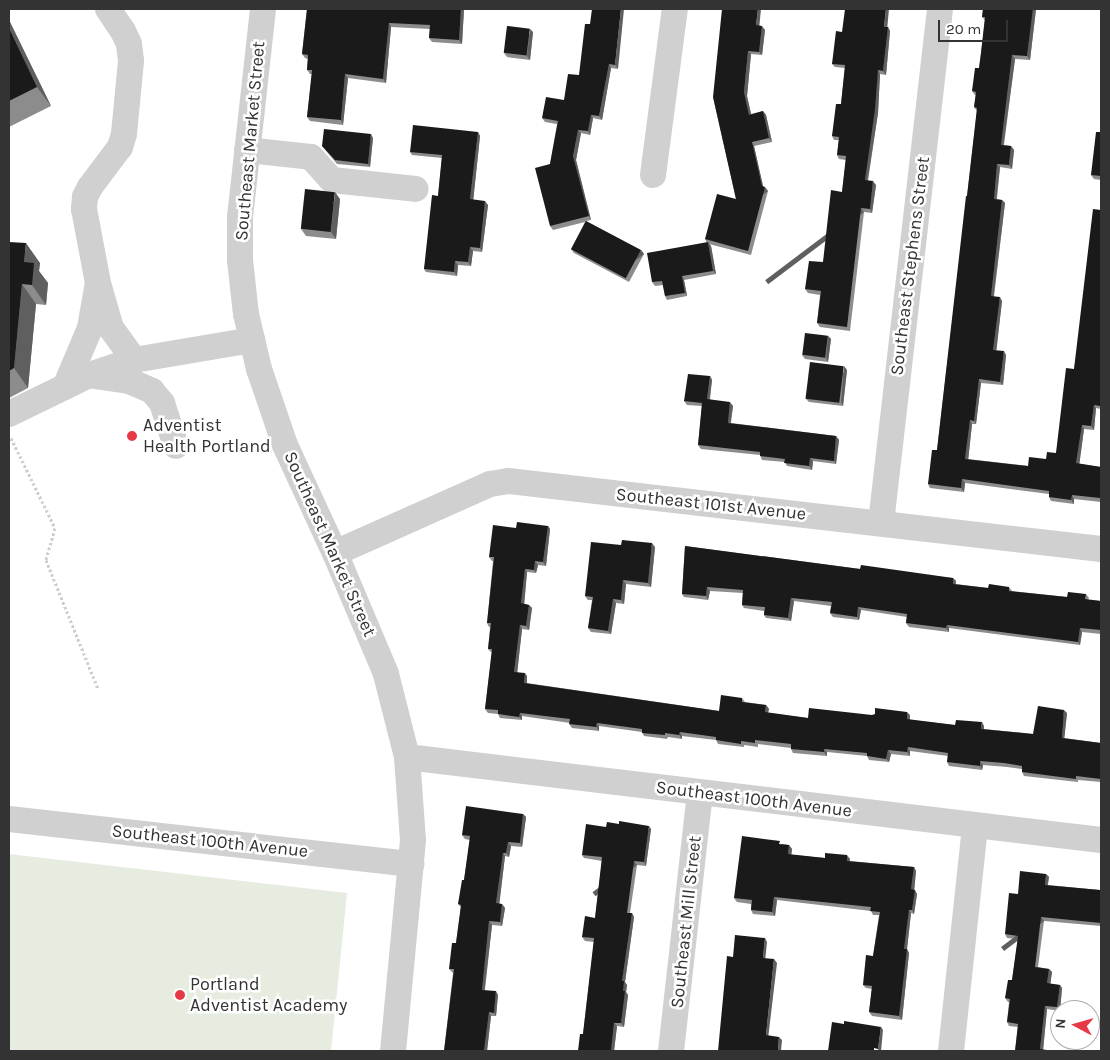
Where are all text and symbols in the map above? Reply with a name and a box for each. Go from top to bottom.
scale bar [940,10,1010,42]
text: 20 m [946,20,981,38]
street label: Southeast Market Street [231,40,269,242]
street label: Southeast Stephens Street [886,155,934,377]
place label: Adventist Health Portland [143,415,271,458]
marker: Adventist Health Portland [125,429,139,443]
street label: Southeast Market Street [279,448,381,640]
street label: Southeast 101st Avenue [615,483,807,525]
street label: Southeast 100th Avenue [655,776,853,822]
street label: Southeast 100th Avenue [111,820,309,862]
street label: Southeast Mill Street [666,835,706,1009]
place label: Portland Adventist Academy [190,974,347,1016]
marker: Portland Adventist Academy [174,989,186,1001]
north arrow [1050,1000,1100,1050]
text: N [1052,1018,1070,1029]

